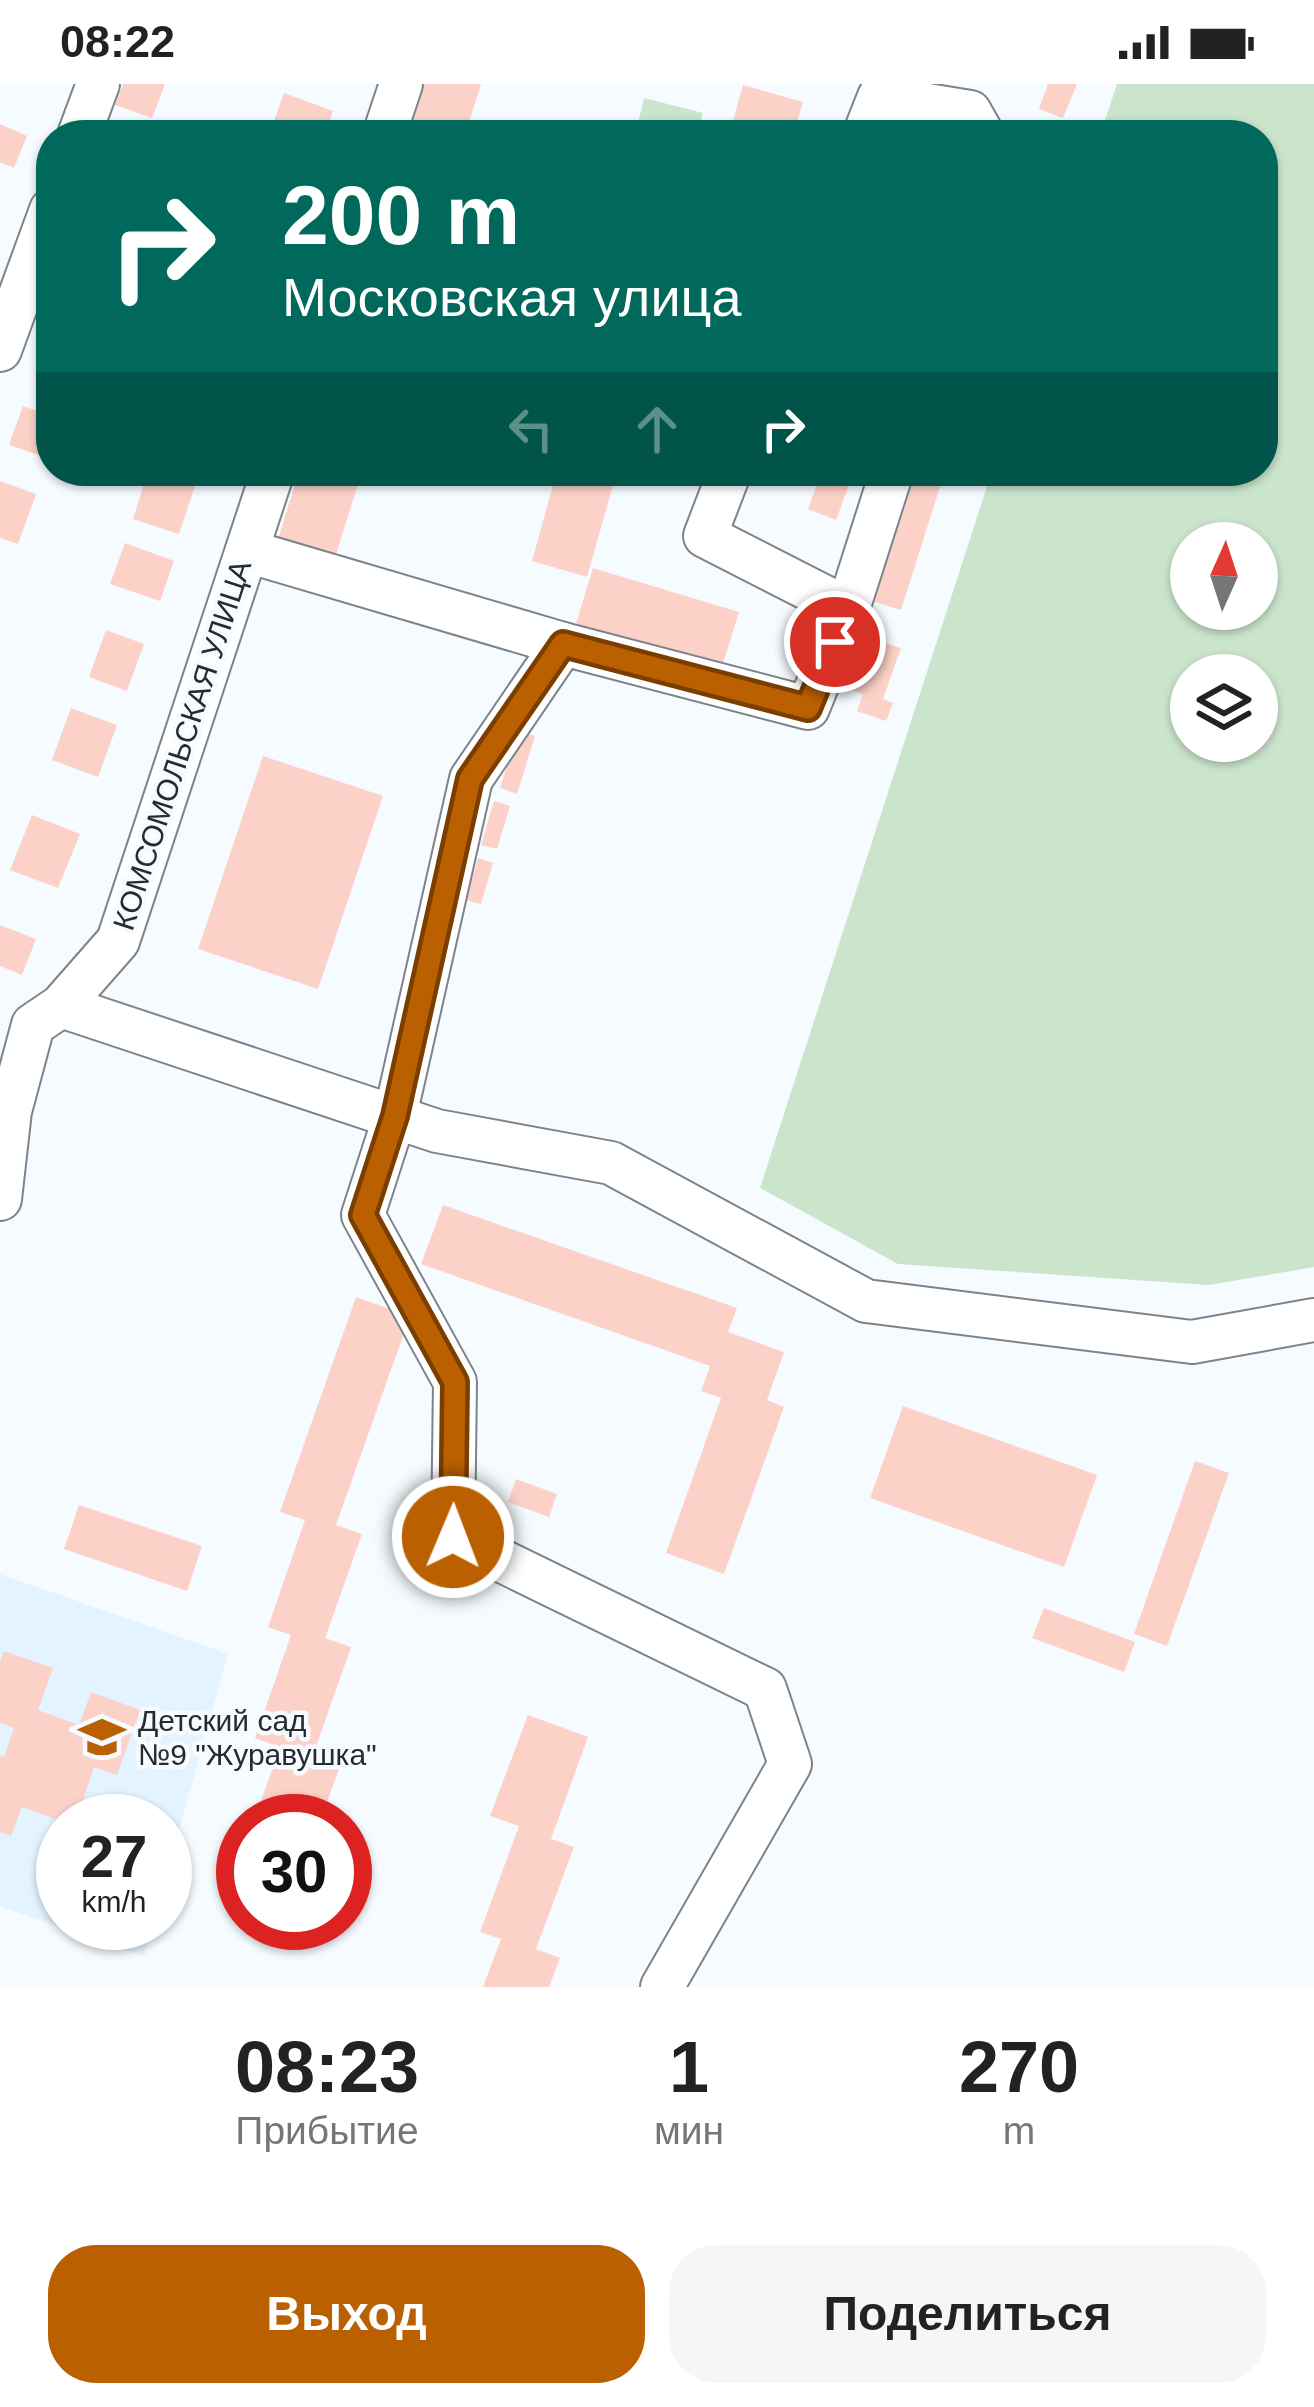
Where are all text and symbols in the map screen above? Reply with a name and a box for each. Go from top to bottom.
text: 08:22 [60,16,175,67]
icon: right [84,168,240,324]
text: 200 m [282,168,520,262]
text: Московская улица [282,267,742,327]
icon: left [498,396,564,462]
icon: ahead [624,396,690,462]
icon: right [750,396,816,462]
north arrow [1170,522,1278,630]
map controls [1170,522,1278,762]
street label: КОМСОМОЛЬСКАЯ УЛИЦА [106,556,258,934]
pin [784,591,886,693]
icon: arrive [802,609,868,675]
button: layers [1170,654,1278,762]
position arrow [390,1474,516,1600]
place label: Детский сад №9 "Журавушка" [138,1704,377,1771]
school or university icon: Детский сад №9 "Журавушка" [77,1712,127,1762]
speed limit sign: 30 [216,1794,372,1950]
text: 27 [81,1823,147,1890]
text: km/h [81,1885,147,1918]
text: 08:23 [235,2027,419,2107]
text: 1 [669,2027,709,2107]
text: 270 [959,2027,1079,2107]
text: Прибытие [235,2109,419,2152]
text: мин [654,2109,724,2152]
text: m [1003,2109,1035,2152]
button: Выход [48,2245,645,2383]
button: Поделиться [669,2245,1266,2383]

